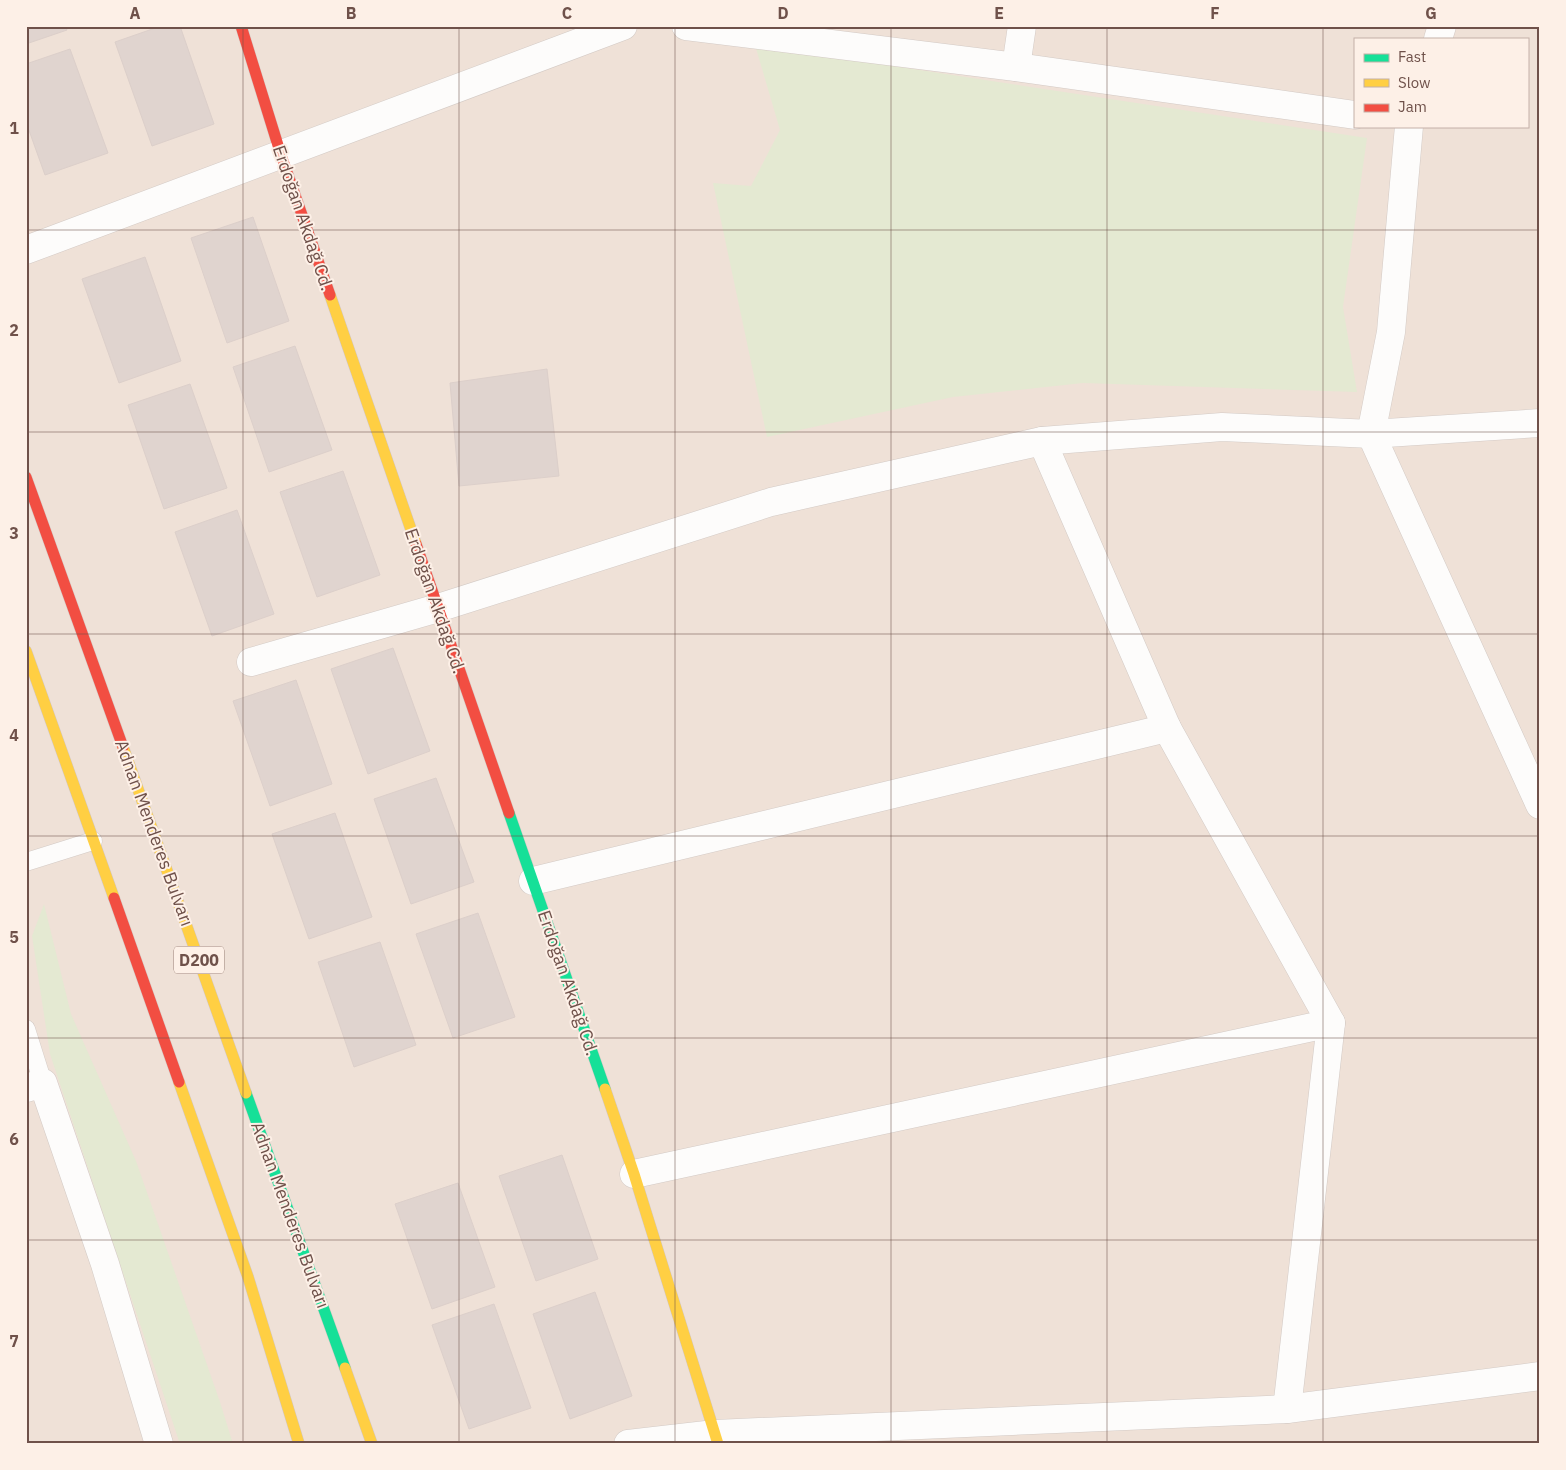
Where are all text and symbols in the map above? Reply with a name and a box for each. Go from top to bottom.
text: A [130,3,141,23]
text: B [346,3,357,23]
text: C [562,3,572,23]
text: D [777,3,789,23]
text: E [994,3,1004,23]
text: F [1210,3,1220,23]
text: G [1425,3,1437,23]
legend [1354,38,1528,128]
text: Fast [1398,47,1426,66]
text: Slow [1398,73,1431,92]
text: Jam [1398,97,1427,116]
text: 1 [9,118,19,138]
street label: Erdoğan Akdağ Cd. [268,142,339,294]
text: 2 [9,320,19,340]
text: 3 [9,523,19,543]
street label: Erdoğan Akdağ Cd. [400,525,471,677]
text: 4 [9,725,19,745]
street label: Adnan Menderes Bulvarı [110,736,199,929]
street label: Erdoğan Akdağ Cd. [533,907,604,1059]
text: 5 [9,927,19,947]
road number: D200 [174,946,224,974]
street label: Adnan Menderes Bulvarı [246,1118,335,1311]
text: 6 [9,1129,19,1149]
text: 7 [9,1331,19,1351]

